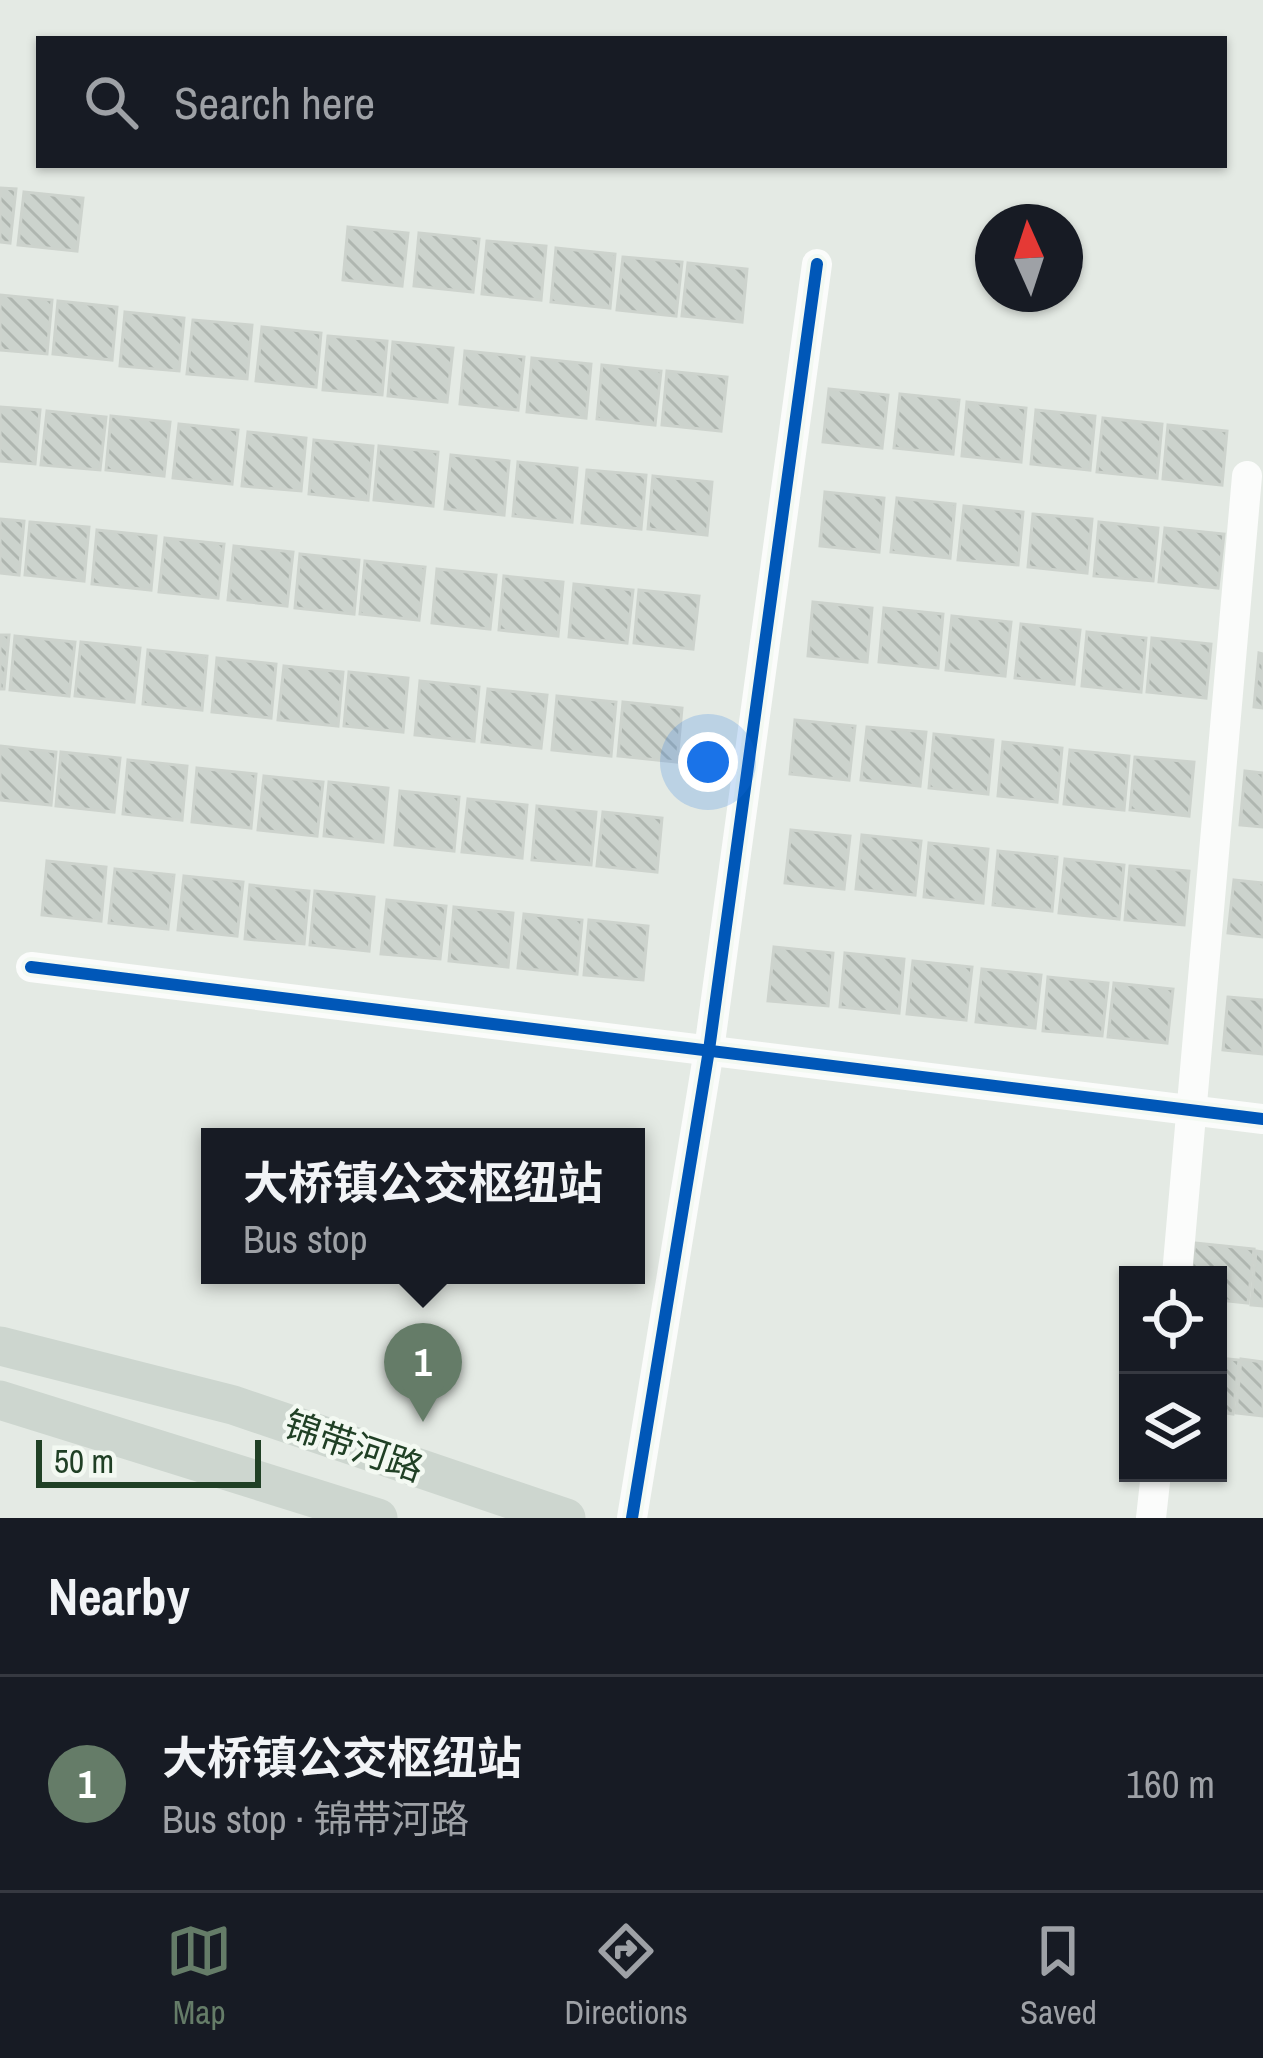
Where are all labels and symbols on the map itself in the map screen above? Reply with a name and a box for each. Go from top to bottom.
north arrow [975,204,1083,312]
your location [678,732,738,792]
pin: 1 [384,1323,462,1422]
street label: 锦带河路 [278,1400,430,1492]
scale bar [36,1434,261,1487]

